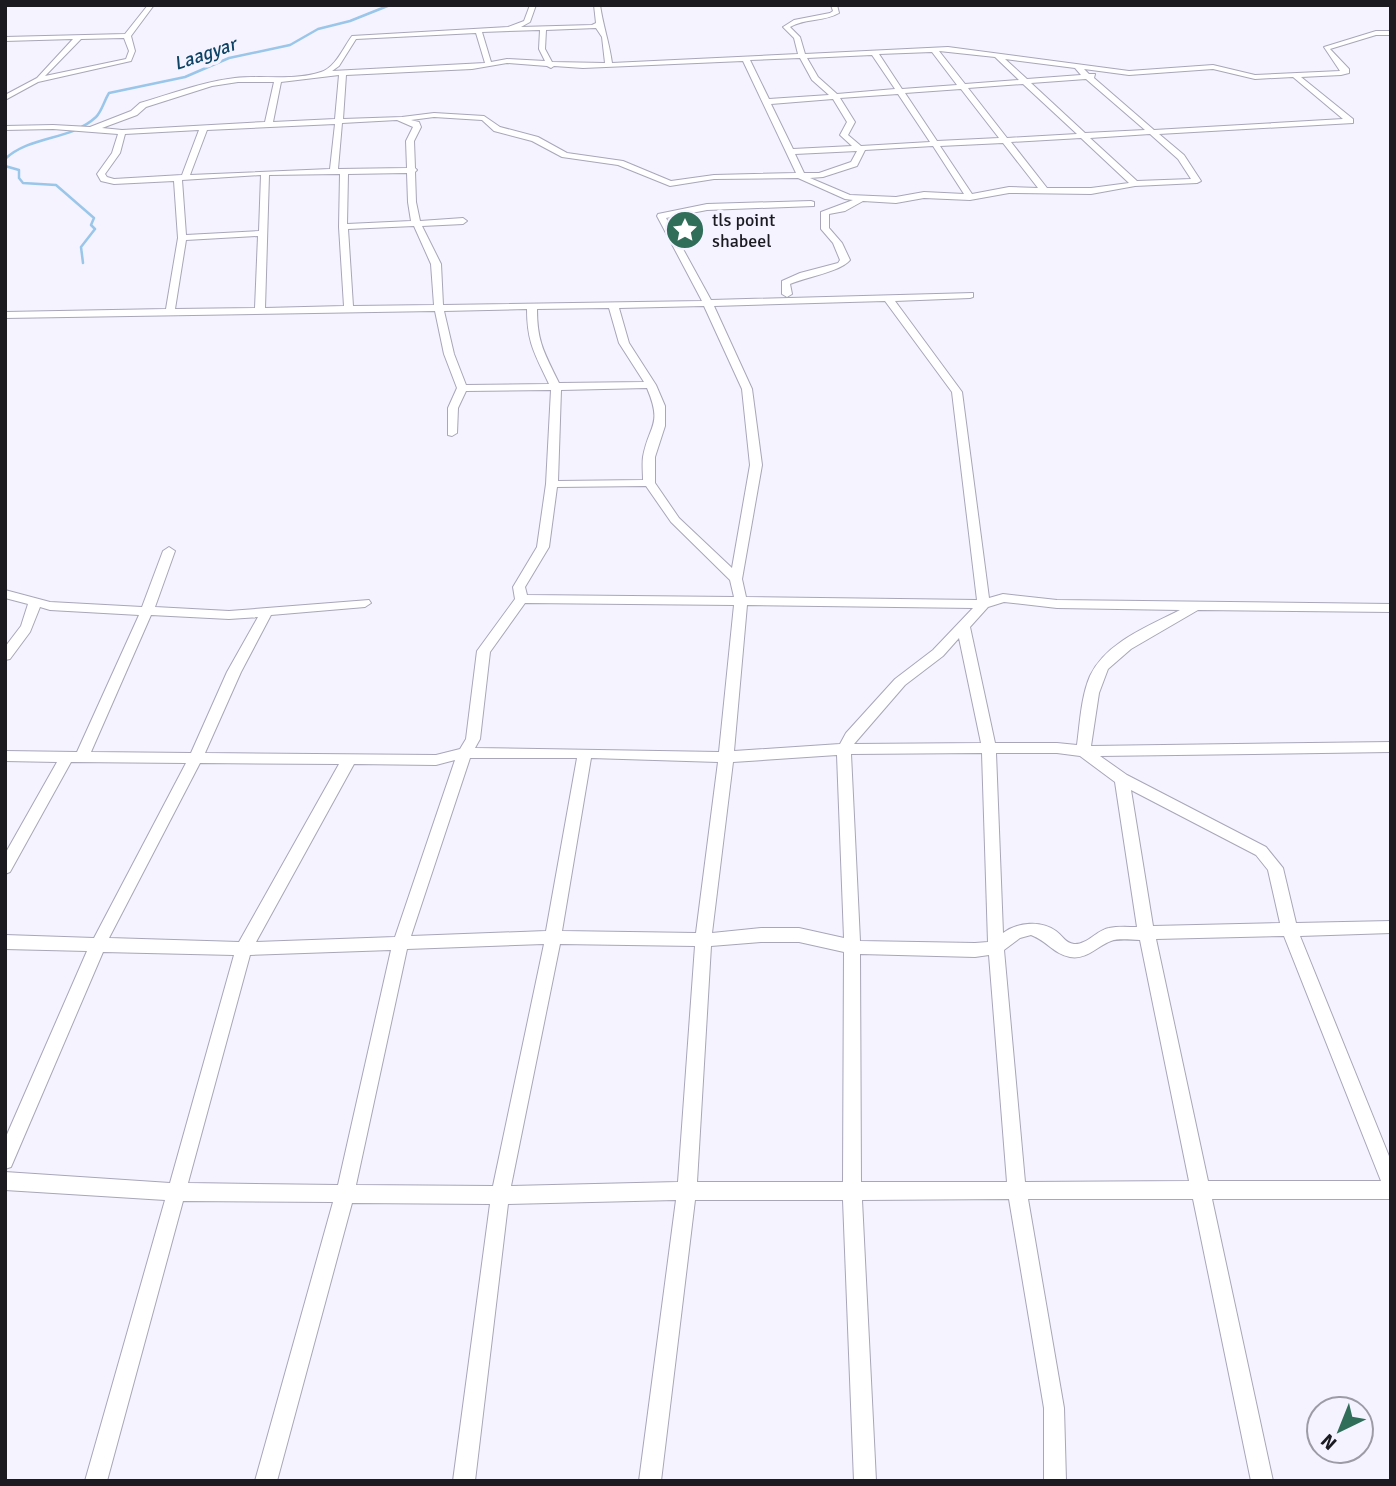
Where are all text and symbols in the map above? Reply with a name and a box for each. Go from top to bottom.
water label: Laagyar [171,31,242,76]
place icon: tls point shabeel [664,209,706,251]
place label: tls point shabeel [712,209,775,252]
north arrow [1305,1395,1375,1465]
text: N [1316,1428,1342,1455]

